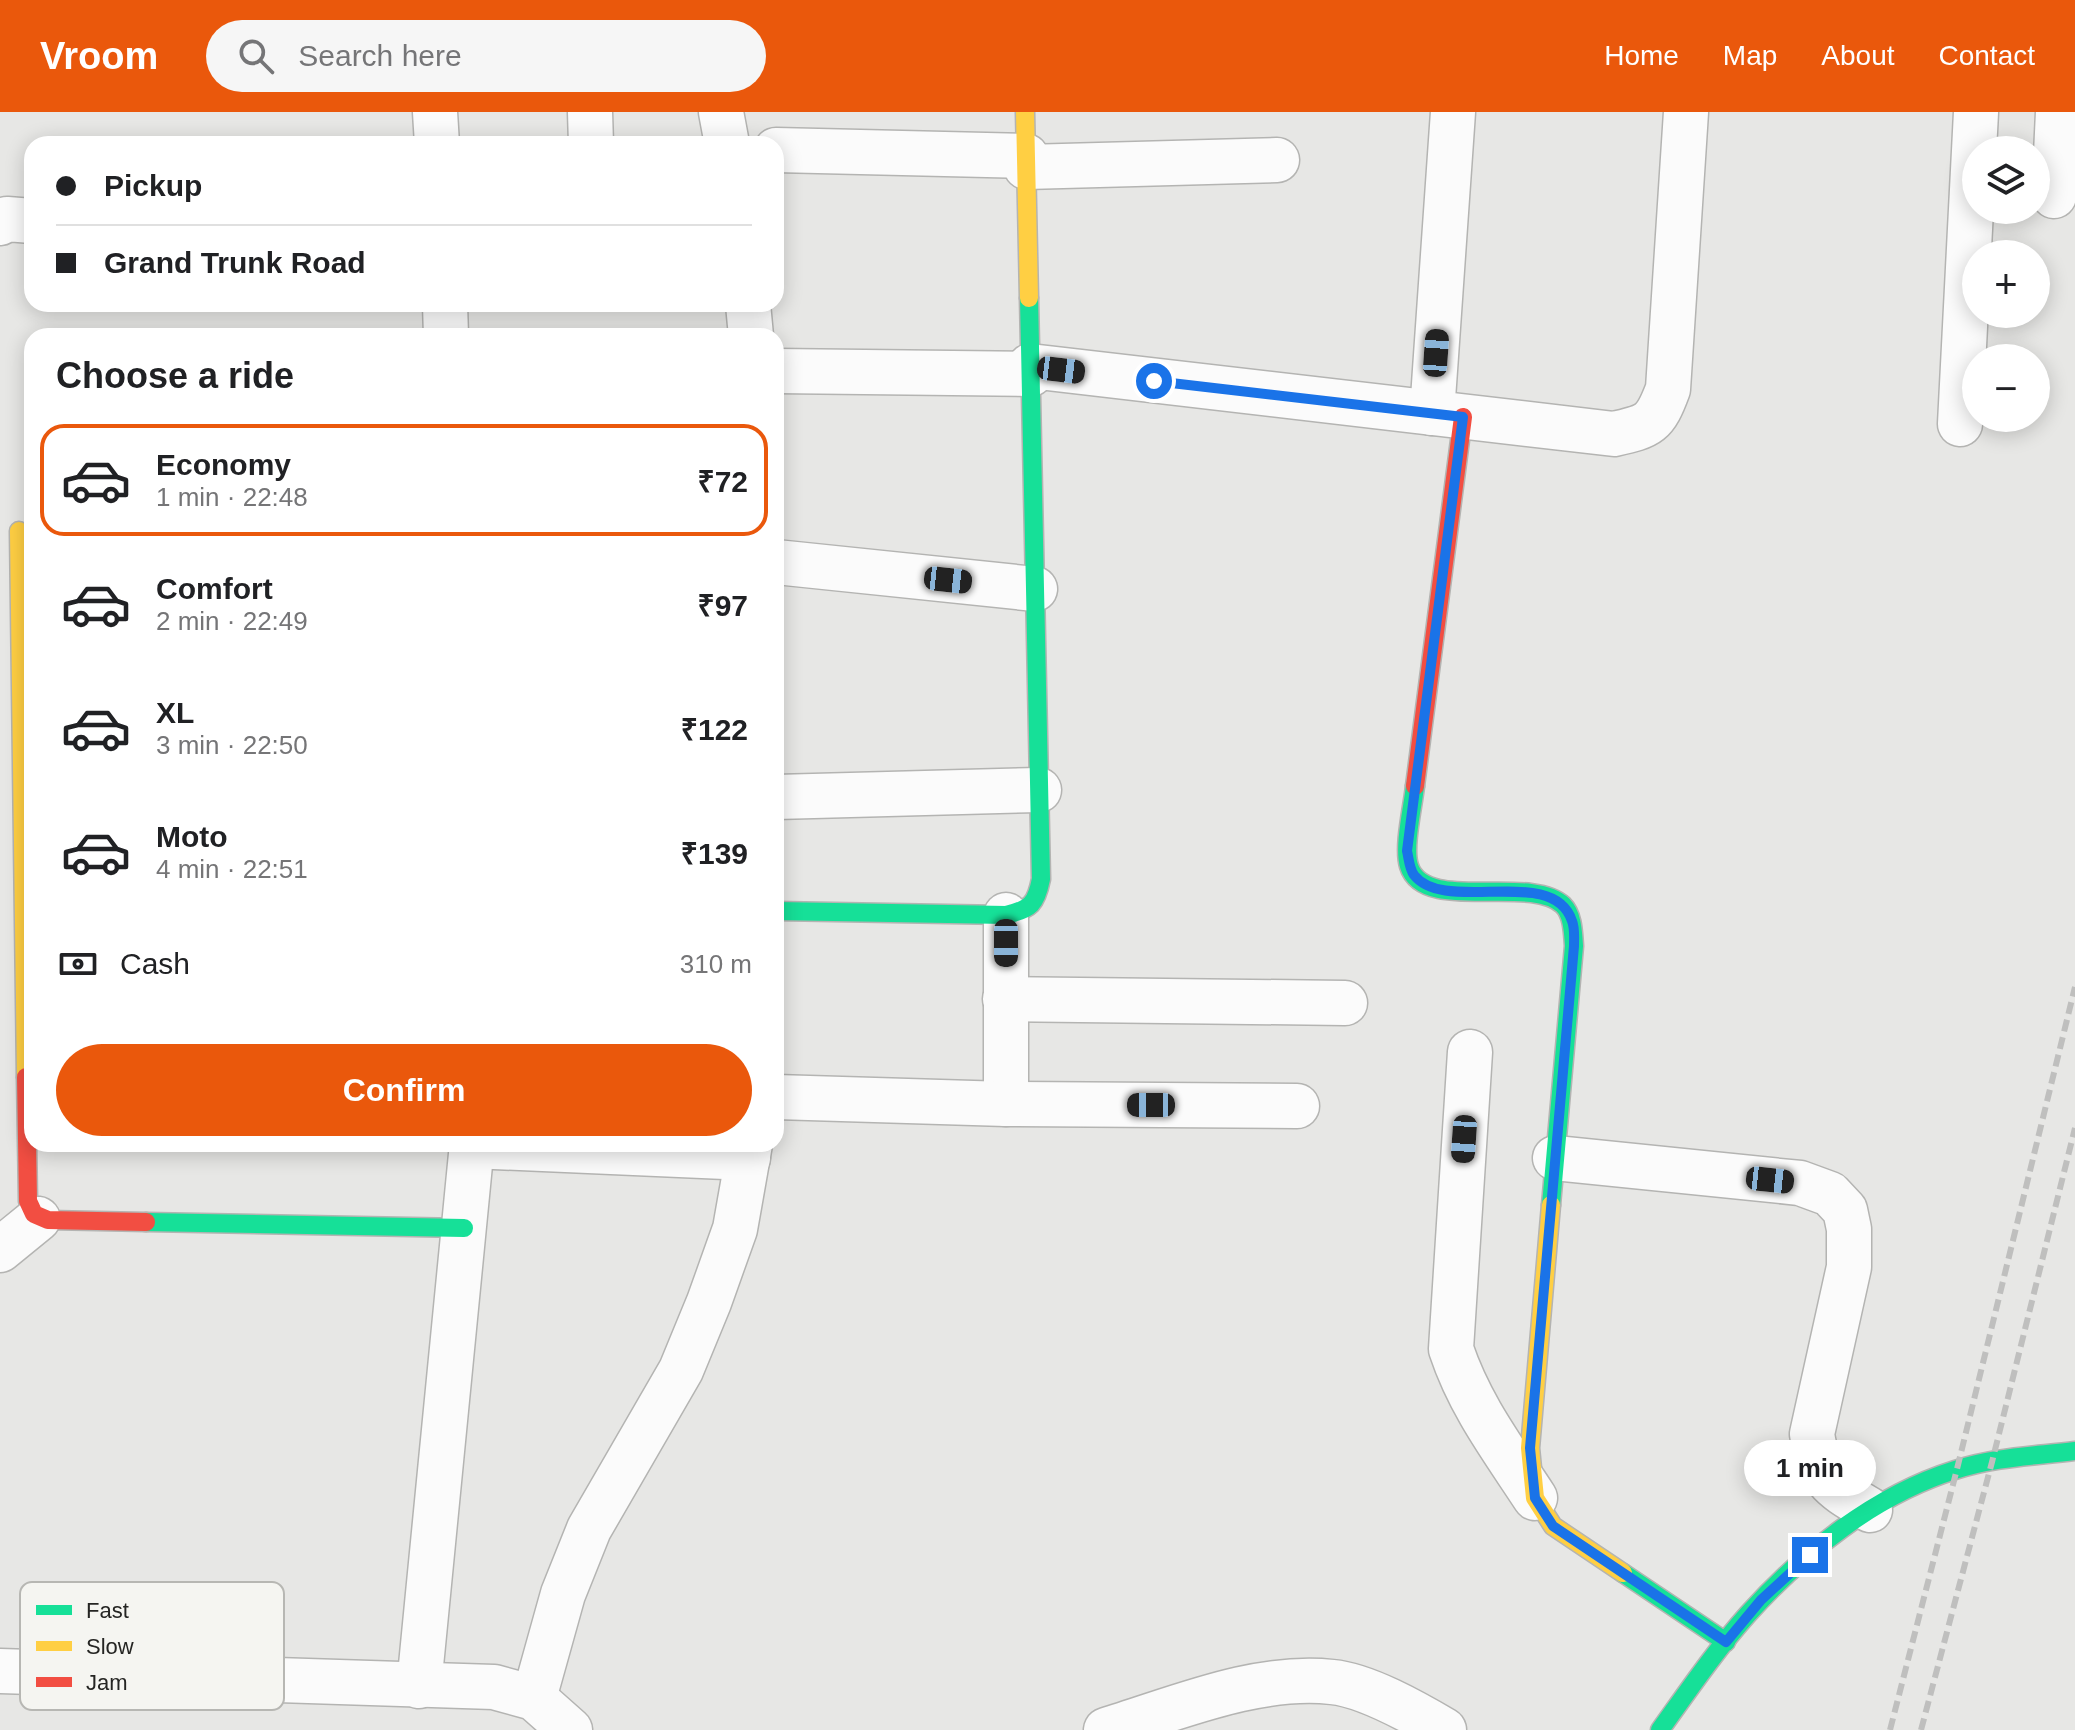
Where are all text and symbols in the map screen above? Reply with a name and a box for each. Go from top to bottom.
search box [206,20,766,92]
icon: search [234,34,278,78]
text: Vroom [40,35,158,77]
text: Search here [298,39,462,72]
text: Home [1604,40,1679,71]
text: Map [1723,40,1777,71]
text: About [1821,40,1895,71]
text: Contact [1939,40,2035,71]
map controls [1962,136,2050,432]
button: layers [1962,136,2050,224]
text: Pickup [104,169,202,202]
button: + [1962,240,2050,328]
text: Grand Trunk Road [104,246,366,279]
car [1422,328,1450,378]
button: − [1962,344,2050,432]
text: Choose a ride [56,355,294,396]
car [1036,355,1086,385]
route start [1136,363,1172,399]
icon: car [60,444,132,516]
text: Economy [156,448,291,481]
text: ₹72 [697,465,748,498]
text: 1 min · 22:48 [156,482,308,512]
car [923,566,973,594]
icon: car [60,568,132,640]
text: Comfort [156,572,273,605]
text: ₹97 [697,589,748,622]
text: 2 min · 22:49 [156,606,308,636]
icon: car [60,692,132,764]
text: XL [156,696,194,729]
text: ₹122 [681,713,748,746]
text: 3 min · 22:50 [156,730,308,760]
icon: car [60,816,132,888]
text: Moto [156,820,228,853]
text: ₹139 [681,837,748,870]
text: 4 min · 22:51 [156,854,308,884]
car [994,919,1018,967]
icon: cash [56,942,100,986]
text: Cash [120,947,190,980]
text: 310 m [680,949,752,979]
button: Confirm [56,1044,752,1136]
car [1127,1093,1175,1117]
car [1450,1114,1478,1164]
car [1745,1166,1795,1194]
callout: 1 min [1744,1439,1876,1495]
text: 1 min [1776,1453,1844,1483]
route end [1792,1537,1828,1573]
legend [20,1582,284,1710]
text: Fast [86,1598,129,1623]
text: Slow [86,1634,134,1659]
text: Jam [86,1670,128,1695]

